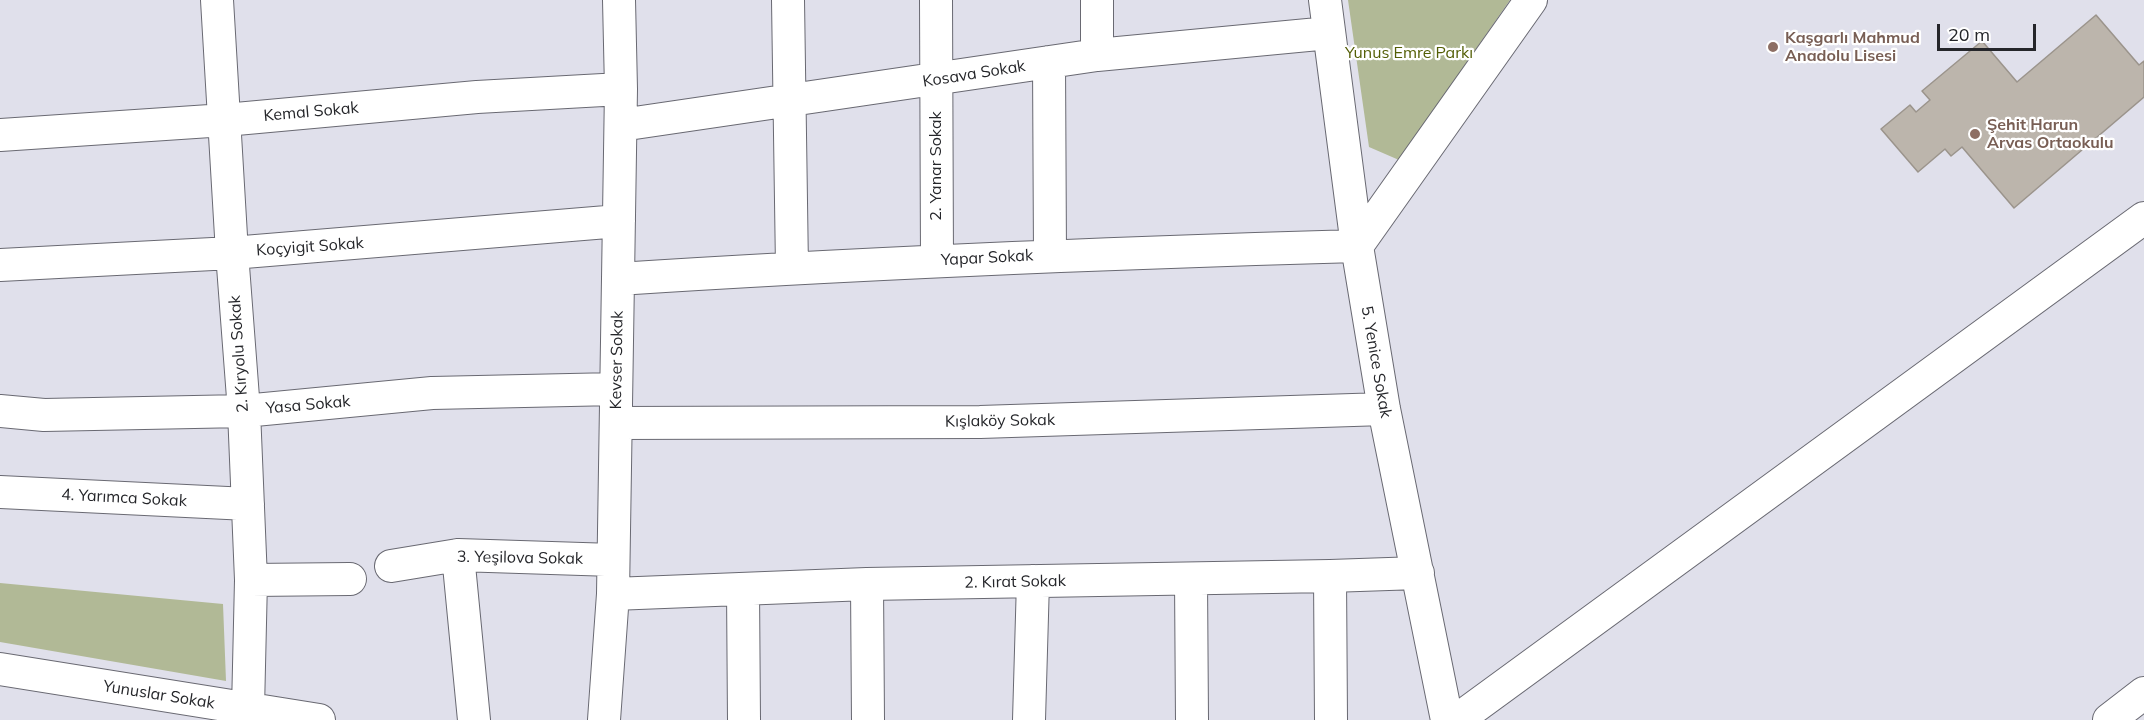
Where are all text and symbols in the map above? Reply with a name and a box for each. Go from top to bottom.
scale bar [1940,12,2039,50]
text: 20 m [1948,23,1990,46]
place label: Kaşgarlı Mahmud Anadolu Lisesi [1785,28,1920,66]
marker: Kaşgarlı Mahmud Anadolu Lisesi [1766,40,1780,54]
park label: Yunus Emre Parkı [1345,43,1473,63]
street label: Kosava Sokak [921,56,1027,92]
street label: Kemal Sokak [263,98,359,126]
street label: 2. Yanar Sokak [926,111,946,221]
place label: Şehit Harun Arvas Ortaokulu [1987,115,2113,153]
marker: Şehit Harun Arvas Ortaokulu [1968,127,1982,141]
street label: Koçyigit Sokak [256,234,364,260]
street label: Yapar Sokak [940,246,1034,270]
street label: 2. Kıryolu Sokak [225,295,253,413]
street label: 5. Yenice Sokak [1357,304,1395,420]
street label: Kevser Sokak [607,311,627,409]
street label: Yasa Sokak [265,392,351,418]
street label: Kışlaköy Sokak [945,410,1055,432]
street label: 4. Yarımca Sokak [61,485,187,511]
street label: 3. Yeşilova Sokak [457,547,583,569]
street label: 2. Kırat Sokak [964,572,1066,592]
street label: Yunuslar Sokak [102,677,216,713]

